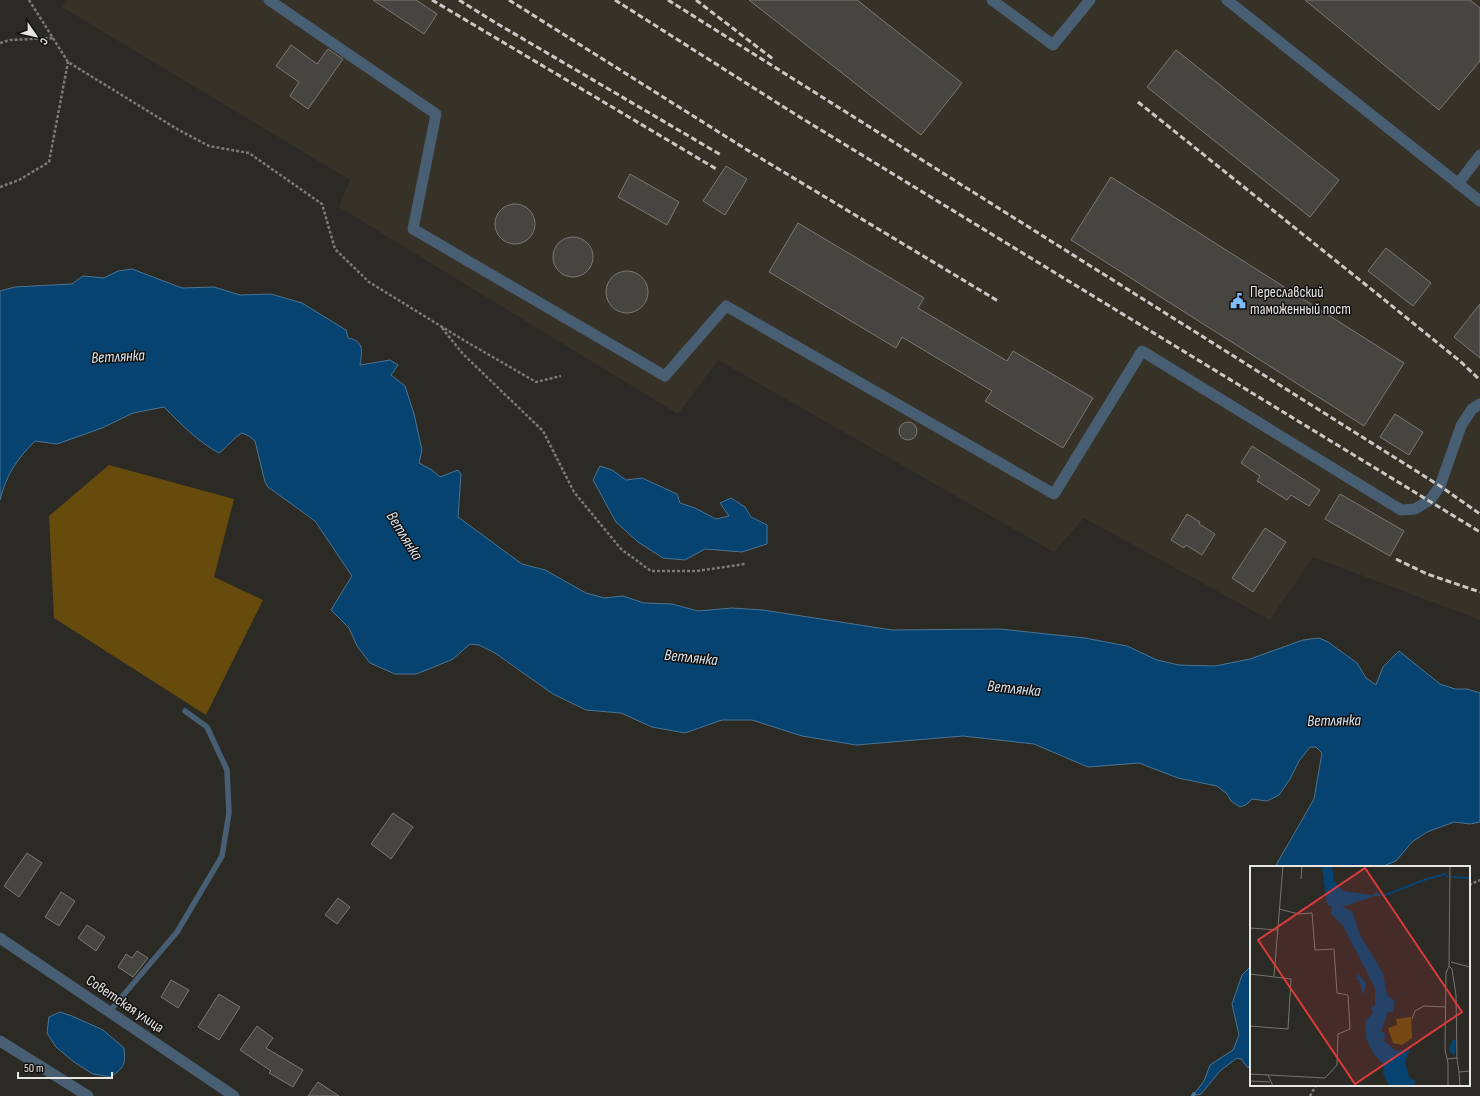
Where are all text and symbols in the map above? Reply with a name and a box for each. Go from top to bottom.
north arrow [16,16,56,56]
text: С [37,35,51,48]
place label: Переславский таможенный пост [1250,283,1351,319]
public building icon: Переславский таможенный пост [1229,292,1247,310]
water label: Ветлянка [91,346,146,368]
water label: Ветлянка [382,508,427,564]
water label: Ветлянка [663,646,719,670]
water label: Ветлянка [986,677,1042,701]
water label: Ветлянка [1307,711,1362,731]
inset map [1250,866,1470,1086]
street label: Советская улица [82,971,168,1037]
scale bar [18,1054,112,1080]
text: 50 m [24,1061,44,1076]

